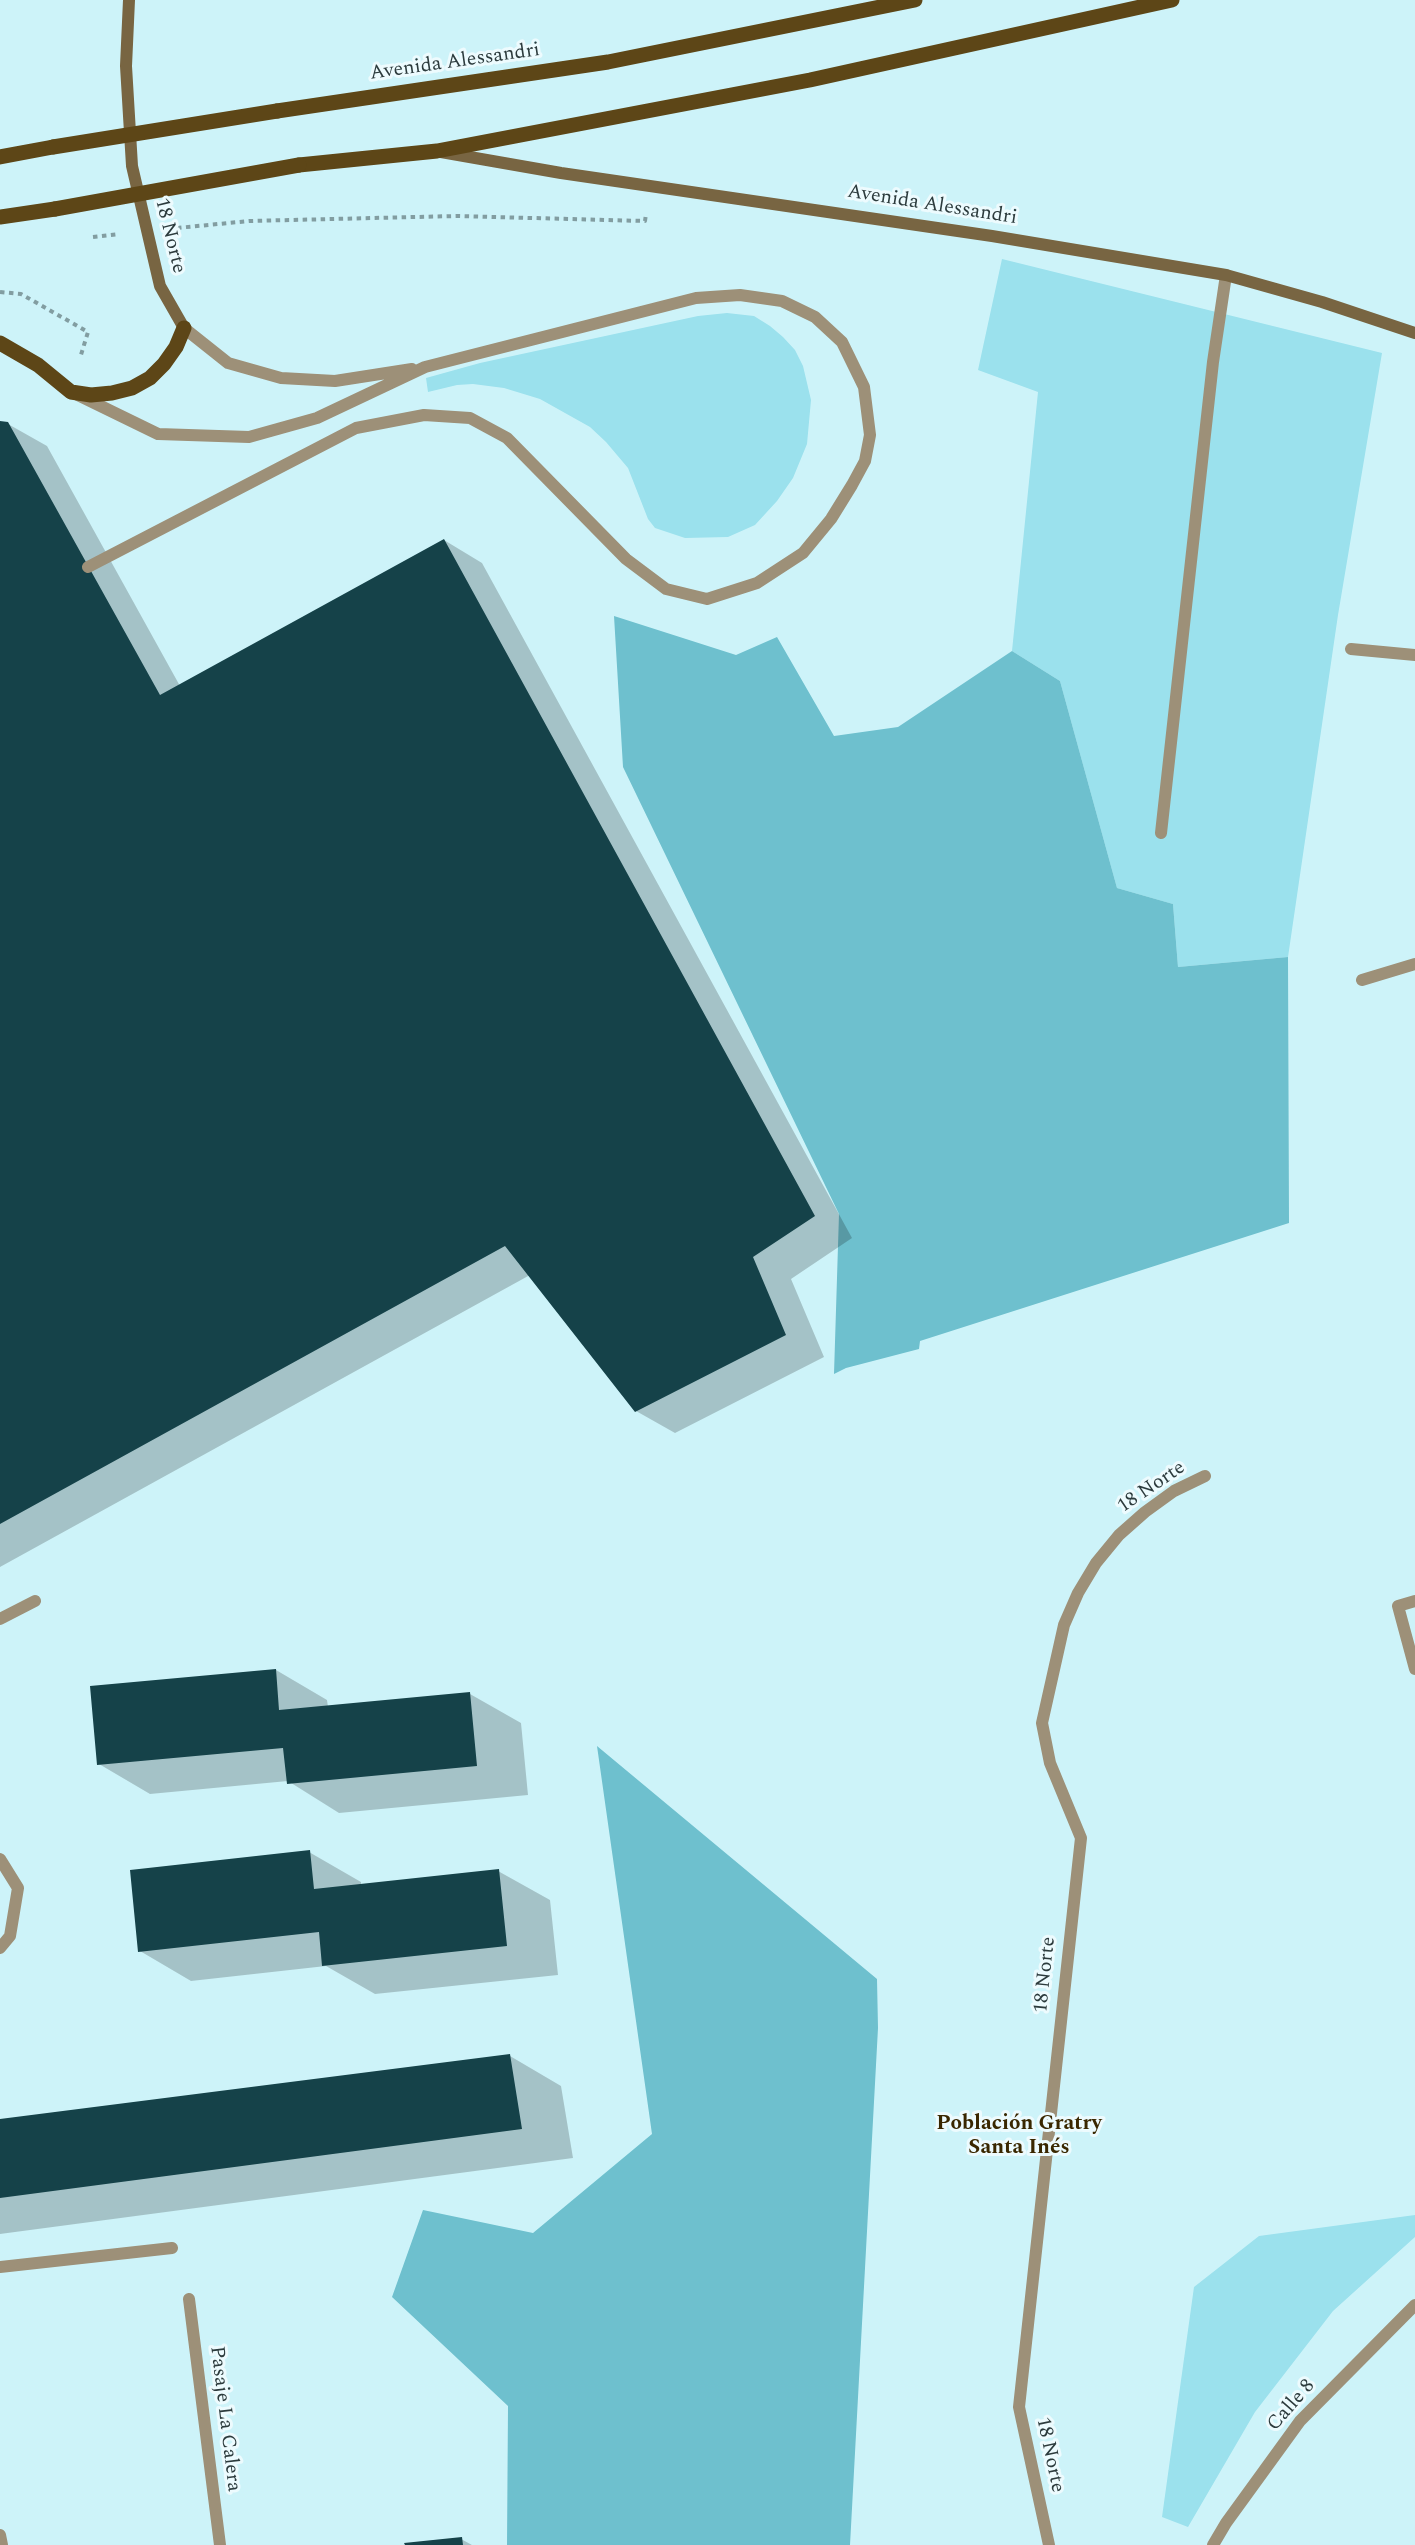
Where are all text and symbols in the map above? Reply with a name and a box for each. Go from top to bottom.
street label: Avenida Alessandri [368,39,542,87]
street label: Avenida Alessandri [845,181,1019,231]
street label: 18 Norte [148,196,190,276]
street label: 18 Norte [1114,1457,1190,1519]
street label: 18 Norte [1030,1936,1062,2014]
district label: Población Gratry Santa Inés [936,2112,1102,2162]
street label: Pasaje La Calera [203,2345,245,2493]
street label: Calle 8 [1263,2375,1321,2437]
street label: 18 Norte [1029,2415,1069,2495]

